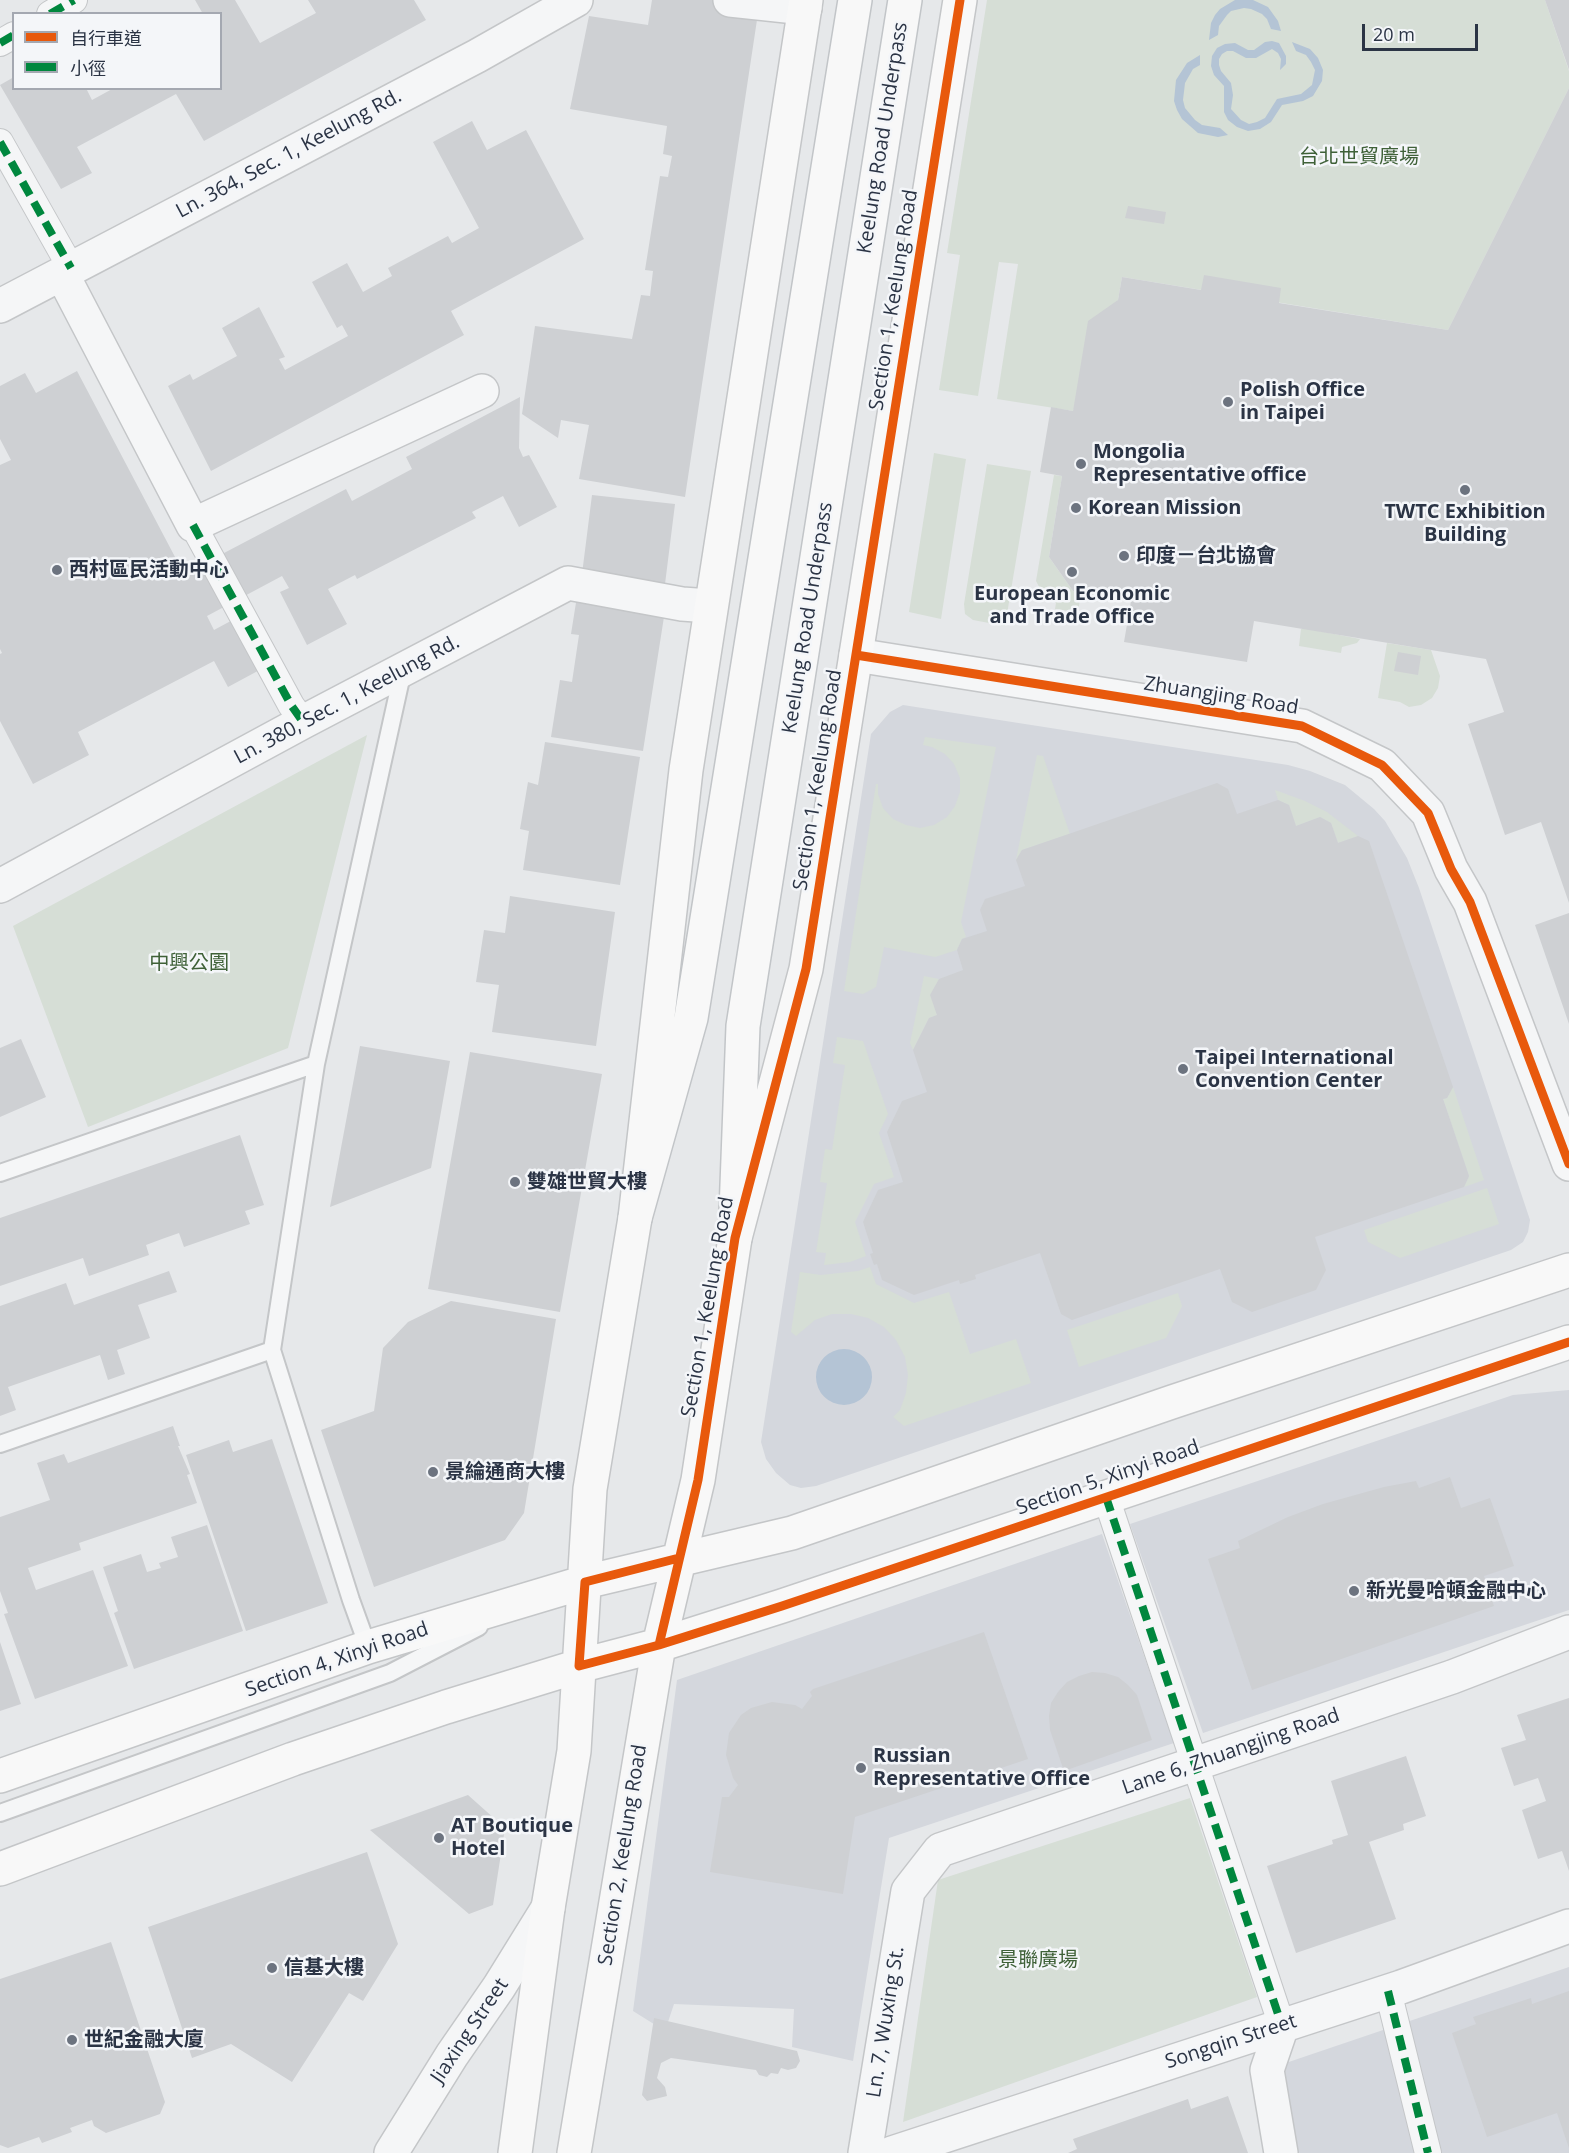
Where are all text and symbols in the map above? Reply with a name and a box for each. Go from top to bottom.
legend [12,12,222,90]
scale bar [1365,12,1480,50]
street label: Keelung Road Underpass [853,20,913,256]
text: 20 m [1373,22,1415,46]
text: 自行車道 [70,26,142,50]
text: 小徑 [70,56,106,80]
street label: Ln. 364, Sec. 1, Keelung Rd. [172,84,406,224]
park label: 台北世貿廣場 [1299,145,1419,169]
street label: Section 1, Keelung Road [865,188,923,412]
place label: Polish Office in Taipei [1240,378,1365,425]
marker: Polish Office in Taipei [1221,395,1235,409]
place label: Mongolia Representative office [1093,440,1306,487]
marker: Mongolia Representative office [1074,457,1088,471]
marker: TWTC Exhibition Building [1458,483,1472,497]
place label: Korean Mission [1088,496,1241,520]
street label: Keelung Road Underpass [778,500,838,736]
place label: TWTC Exhibition Building [1384,500,1546,547]
marker: Korean Mission [1069,501,1083,515]
place label: 印度－台北協會 [1136,544,1276,568]
marker: 印度－台北協會 [1117,549,1131,563]
place label: 西村區民活動中心 [69,558,229,582]
marker: 西村區民活動中心 [50,563,64,577]
marker: European Economic and Trade Office [1065,565,1079,579]
place label: European Economic and Trade Office [974,582,1170,629]
street label: Ln. 380, Sec. 1, Keelung Rd. [230,630,464,770]
street label: Section 1, Keelung Road [789,668,847,892]
street label: Zhuangjing Road [1142,672,1300,720]
park label: 中興公園 [149,951,229,975]
place label: Taipei International Convention Center [1195,1046,1394,1093]
marker: Taipei International Convention Center [1176,1062,1190,1076]
place label: 雙雄世貿大樓 [527,1170,647,1194]
marker: 雙雄世貿大樓 [508,1175,522,1189]
street label: Section 1, Keelung Road [677,1195,739,1419]
street label: Section 5, Xinyi Road [1013,1435,1203,1521]
place label: 景綸通商大樓 [445,1460,565,1484]
marker: 景綸通商大樓 [426,1465,440,1479]
place label: 新光曼哈頓金融中心 [1366,1579,1546,1603]
marker: 新光曼哈頓金融中心 [1347,1584,1361,1598]
street label: Section 4, Xinyi Road [242,1617,432,1703]
street label: Lane 6, Zhuangjing Road [1119,1703,1343,1801]
street label: Section 2, Keelung Road [594,1743,652,1967]
place label: Russian Representative Office [873,1744,1090,1791]
marker: Russian Representative Office [854,1761,868,1775]
place label: AT Boutique Hotel [451,1814,573,1861]
marker: AT Boutique Hotel [432,1831,446,1845]
street label: Ln. 7, Wuxing St. [862,1945,910,2099]
park label: 景聯廣場 [998,1948,1078,1972]
place label: 信基大樓 [284,1956,364,1980]
marker: 信基大樓 [265,1961,279,1975]
street label: Jiaxing Street [426,1974,514,2088]
street label: Songqin Street [1162,2009,1300,2075]
place label: 世紀金融大廈 [84,2028,204,2052]
marker: 世紀金融大廈 [65,2033,79,2047]

